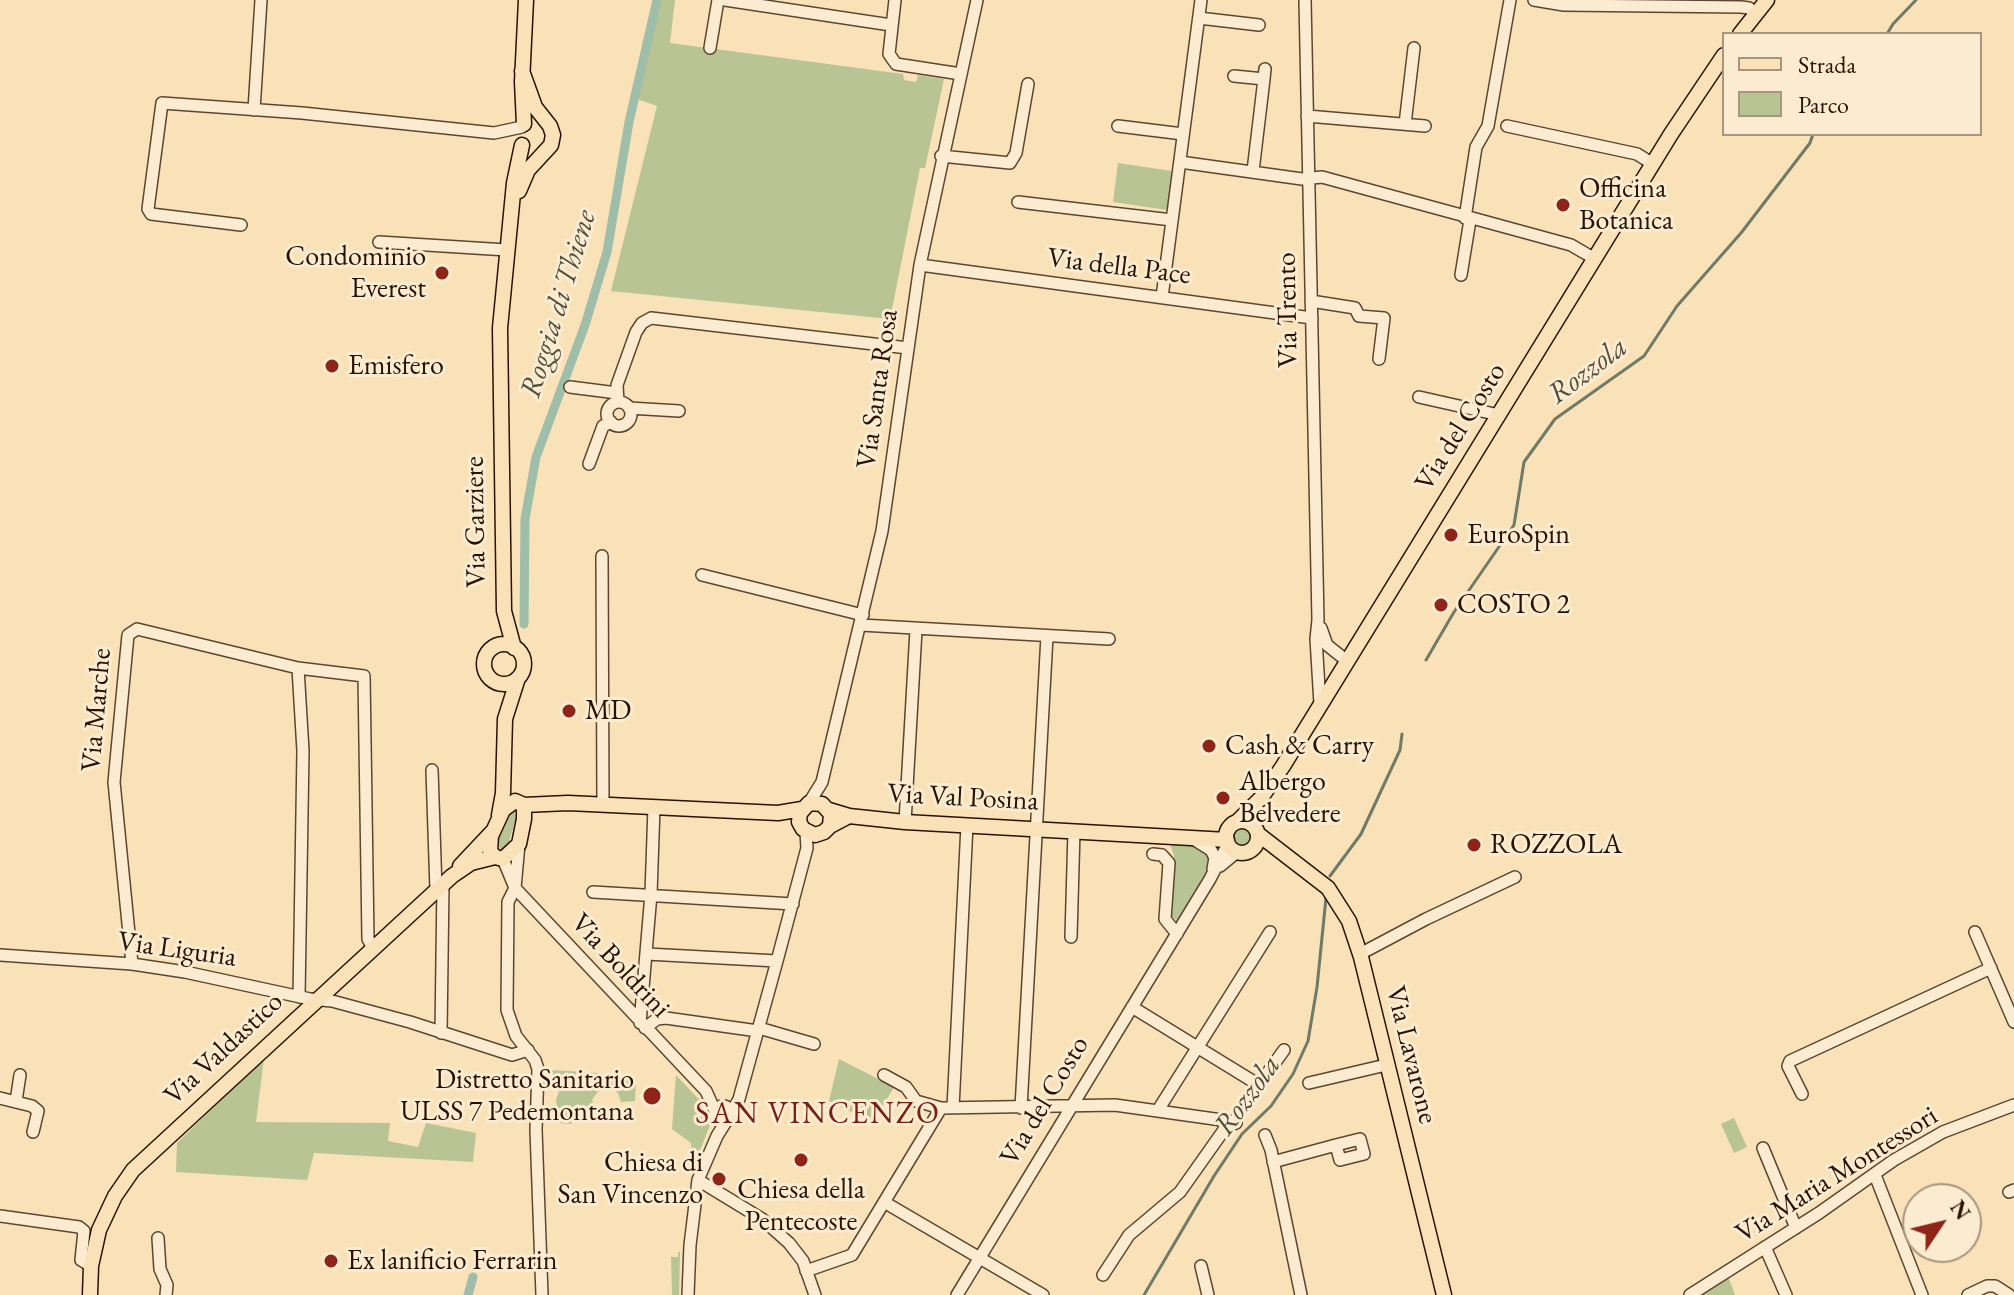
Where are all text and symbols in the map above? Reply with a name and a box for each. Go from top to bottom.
legend [1722,32,1982,136]
text: Strada [1798,49,1856,80]
text: Parco [1798,89,1849,120]
place label: Officina Botanica [1579,172,1673,238]
marker: Officina Botanica [1554,196,1572,214]
water label: Roggia di Thiene [513,206,605,402]
place label: Condominio Everest [285,240,426,306]
street label: Via della Pace [1045,242,1193,292]
street label: Via Trento [1270,252,1306,368]
marker: Condominio Everest [433,264,451,282]
street label: Via Santa Rosa [850,307,906,471]
water label: Rozzola [1541,329,1635,413]
place label: Emisfero [348,349,444,383]
marker: Emisfero [323,357,341,375]
street label: Via del Costo [1408,357,1514,497]
street label: Via Garziere [458,456,494,588]
place label: EuroSpin [1467,518,1570,552]
marker: EuroSpin [1442,526,1460,544]
place label: COSTO 2 [1457,588,1570,622]
marker: COSTO 2 [1432,596,1450,614]
street label: Via Marche [75,647,119,773]
place label: MD [585,694,631,728]
marker: MD [560,702,578,720]
place label: Cash & Carry [1225,729,1374,763]
marker: Cash & Carry [1200,737,1218,755]
place label: Albergo Belvedere [1239,765,1341,831]
street label: Via Val Posina [887,777,1039,819]
marker: Albergo Belvedere [1214,789,1232,807]
place label: ROZZOLA [1490,828,1622,862]
marker: ROZZOLA [1465,836,1483,854]
street label: Via Boldrini [563,907,677,1025]
street label: Via Liguria [116,925,238,975]
street label: Via Lavarone [1378,983,1444,1127]
street label: Via Valdastico [157,985,291,1113]
street label: Via del Costo [993,1030,1097,1172]
water label: Rozzola [1207,1049,1289,1143]
place label: Distretto Sanitario ULSS 7 Pedemontana [400,1063,634,1129]
marker: Distretto Sanitario ULSS 7 Pedemontana [641,1085,663,1107]
district label: SAN VINCENZO [695,1097,941,1133]
street label: Via Maria Montessori [1730,1099,1944,1251]
place label: Chiesa di San Vincenzo [558,1146,703,1212]
marker: Chiesa della Pentecoste [792,1151,810,1169]
marker: Chiesa di San Vincenzo [710,1170,728,1188]
place label: Chiesa della Pentecoste [737,1173,865,1239]
north arrow [1902,1183,1982,1263]
text: N [1943,1194,1977,1226]
place label: Ex lanificio Ferrarin [347,1244,557,1278]
marker: Ex lanificio Ferrarin [322,1252,340,1270]

